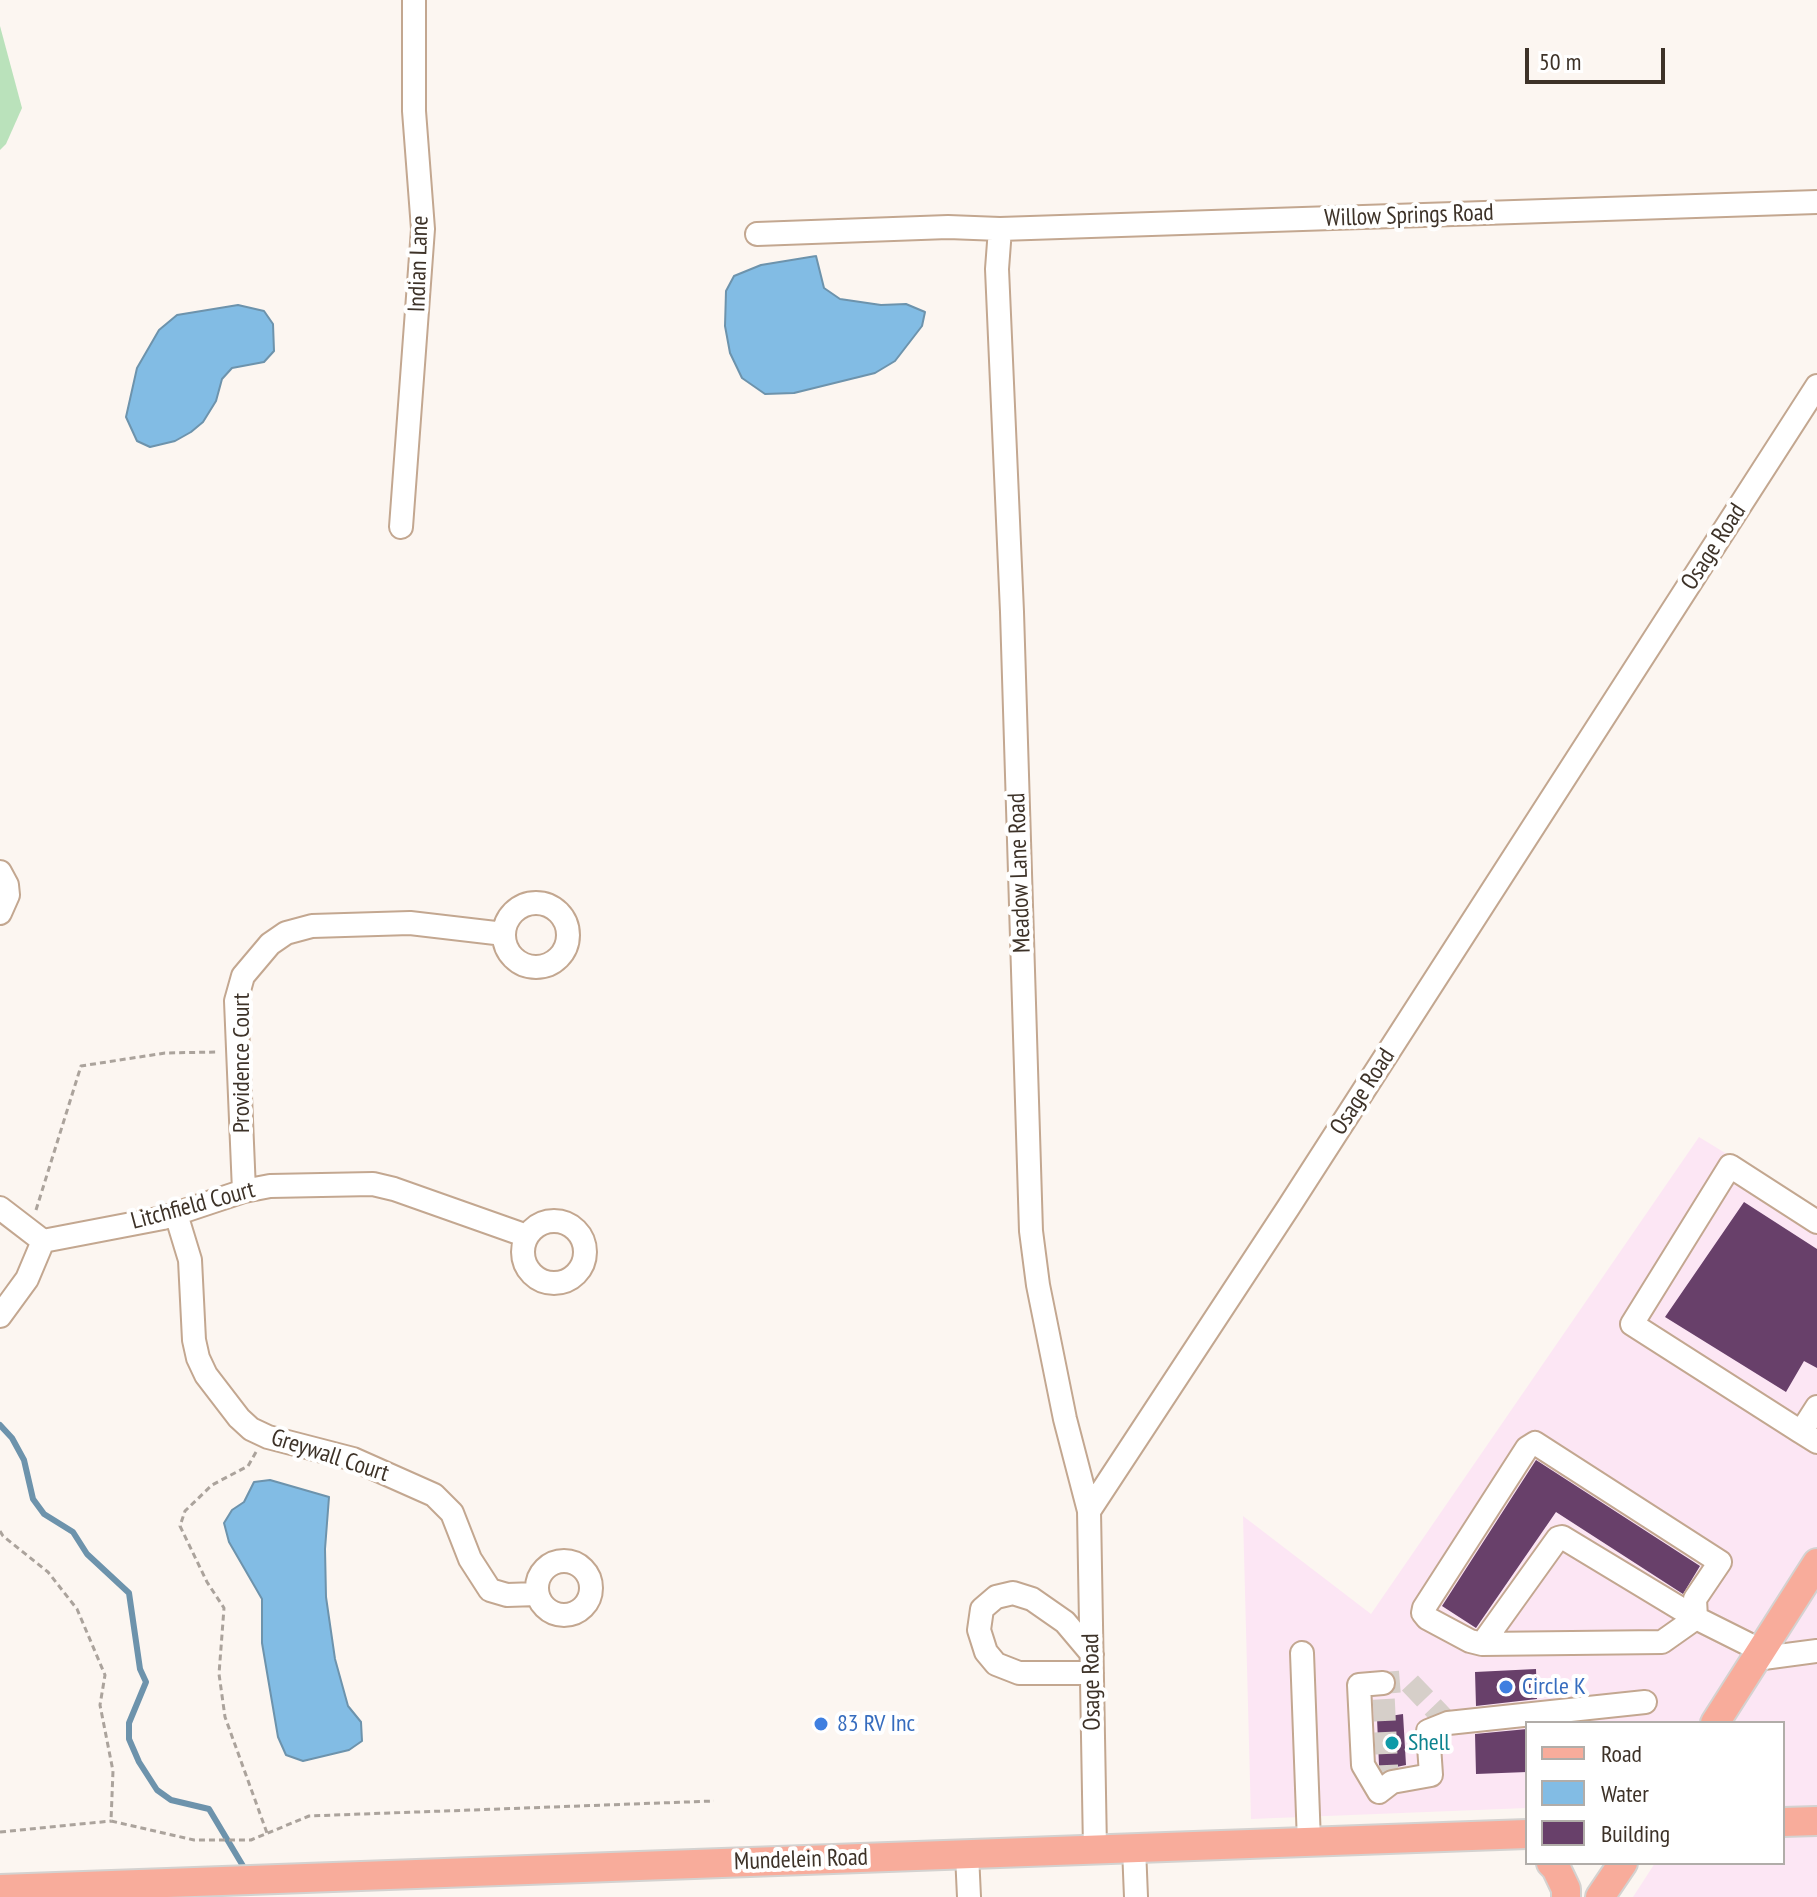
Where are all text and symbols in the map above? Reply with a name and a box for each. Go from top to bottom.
scale bar [1529,32,1669,82]
text: 50 m [1539,46,1581,77]
street label: Willow Springs Road [1324,199,1494,233]
street label: Indian Lane [403,215,435,313]
street label: Osage Road [1675,498,1753,596]
street label: Meadow Lane Road [1003,792,1037,954]
street label: Providence Court [228,993,256,1133]
street label: Osage Road [1324,1043,1402,1141]
street label: Litchfield Court [128,1176,258,1236]
street label: Greywall Court [268,1423,392,1489]
street label: Osage Road [1077,1633,1107,1731]
place label: Circle K [1522,1673,1586,1701]
marker: Circle K [1497,1678,1515,1696]
place label: 83 RV Inc [837,1710,915,1738]
marker: 83 RV Inc [812,1715,830,1733]
legend [1525,1721,1785,1865]
place label: Shell [1408,1729,1450,1757]
marker: Shell [1383,1734,1401,1752]
text: Road [1601,1738,1642,1769]
text: Water [1601,1778,1649,1809]
text: Building [1601,1818,1670,1849]
street label: Mundelein Road [734,1843,868,1877]

